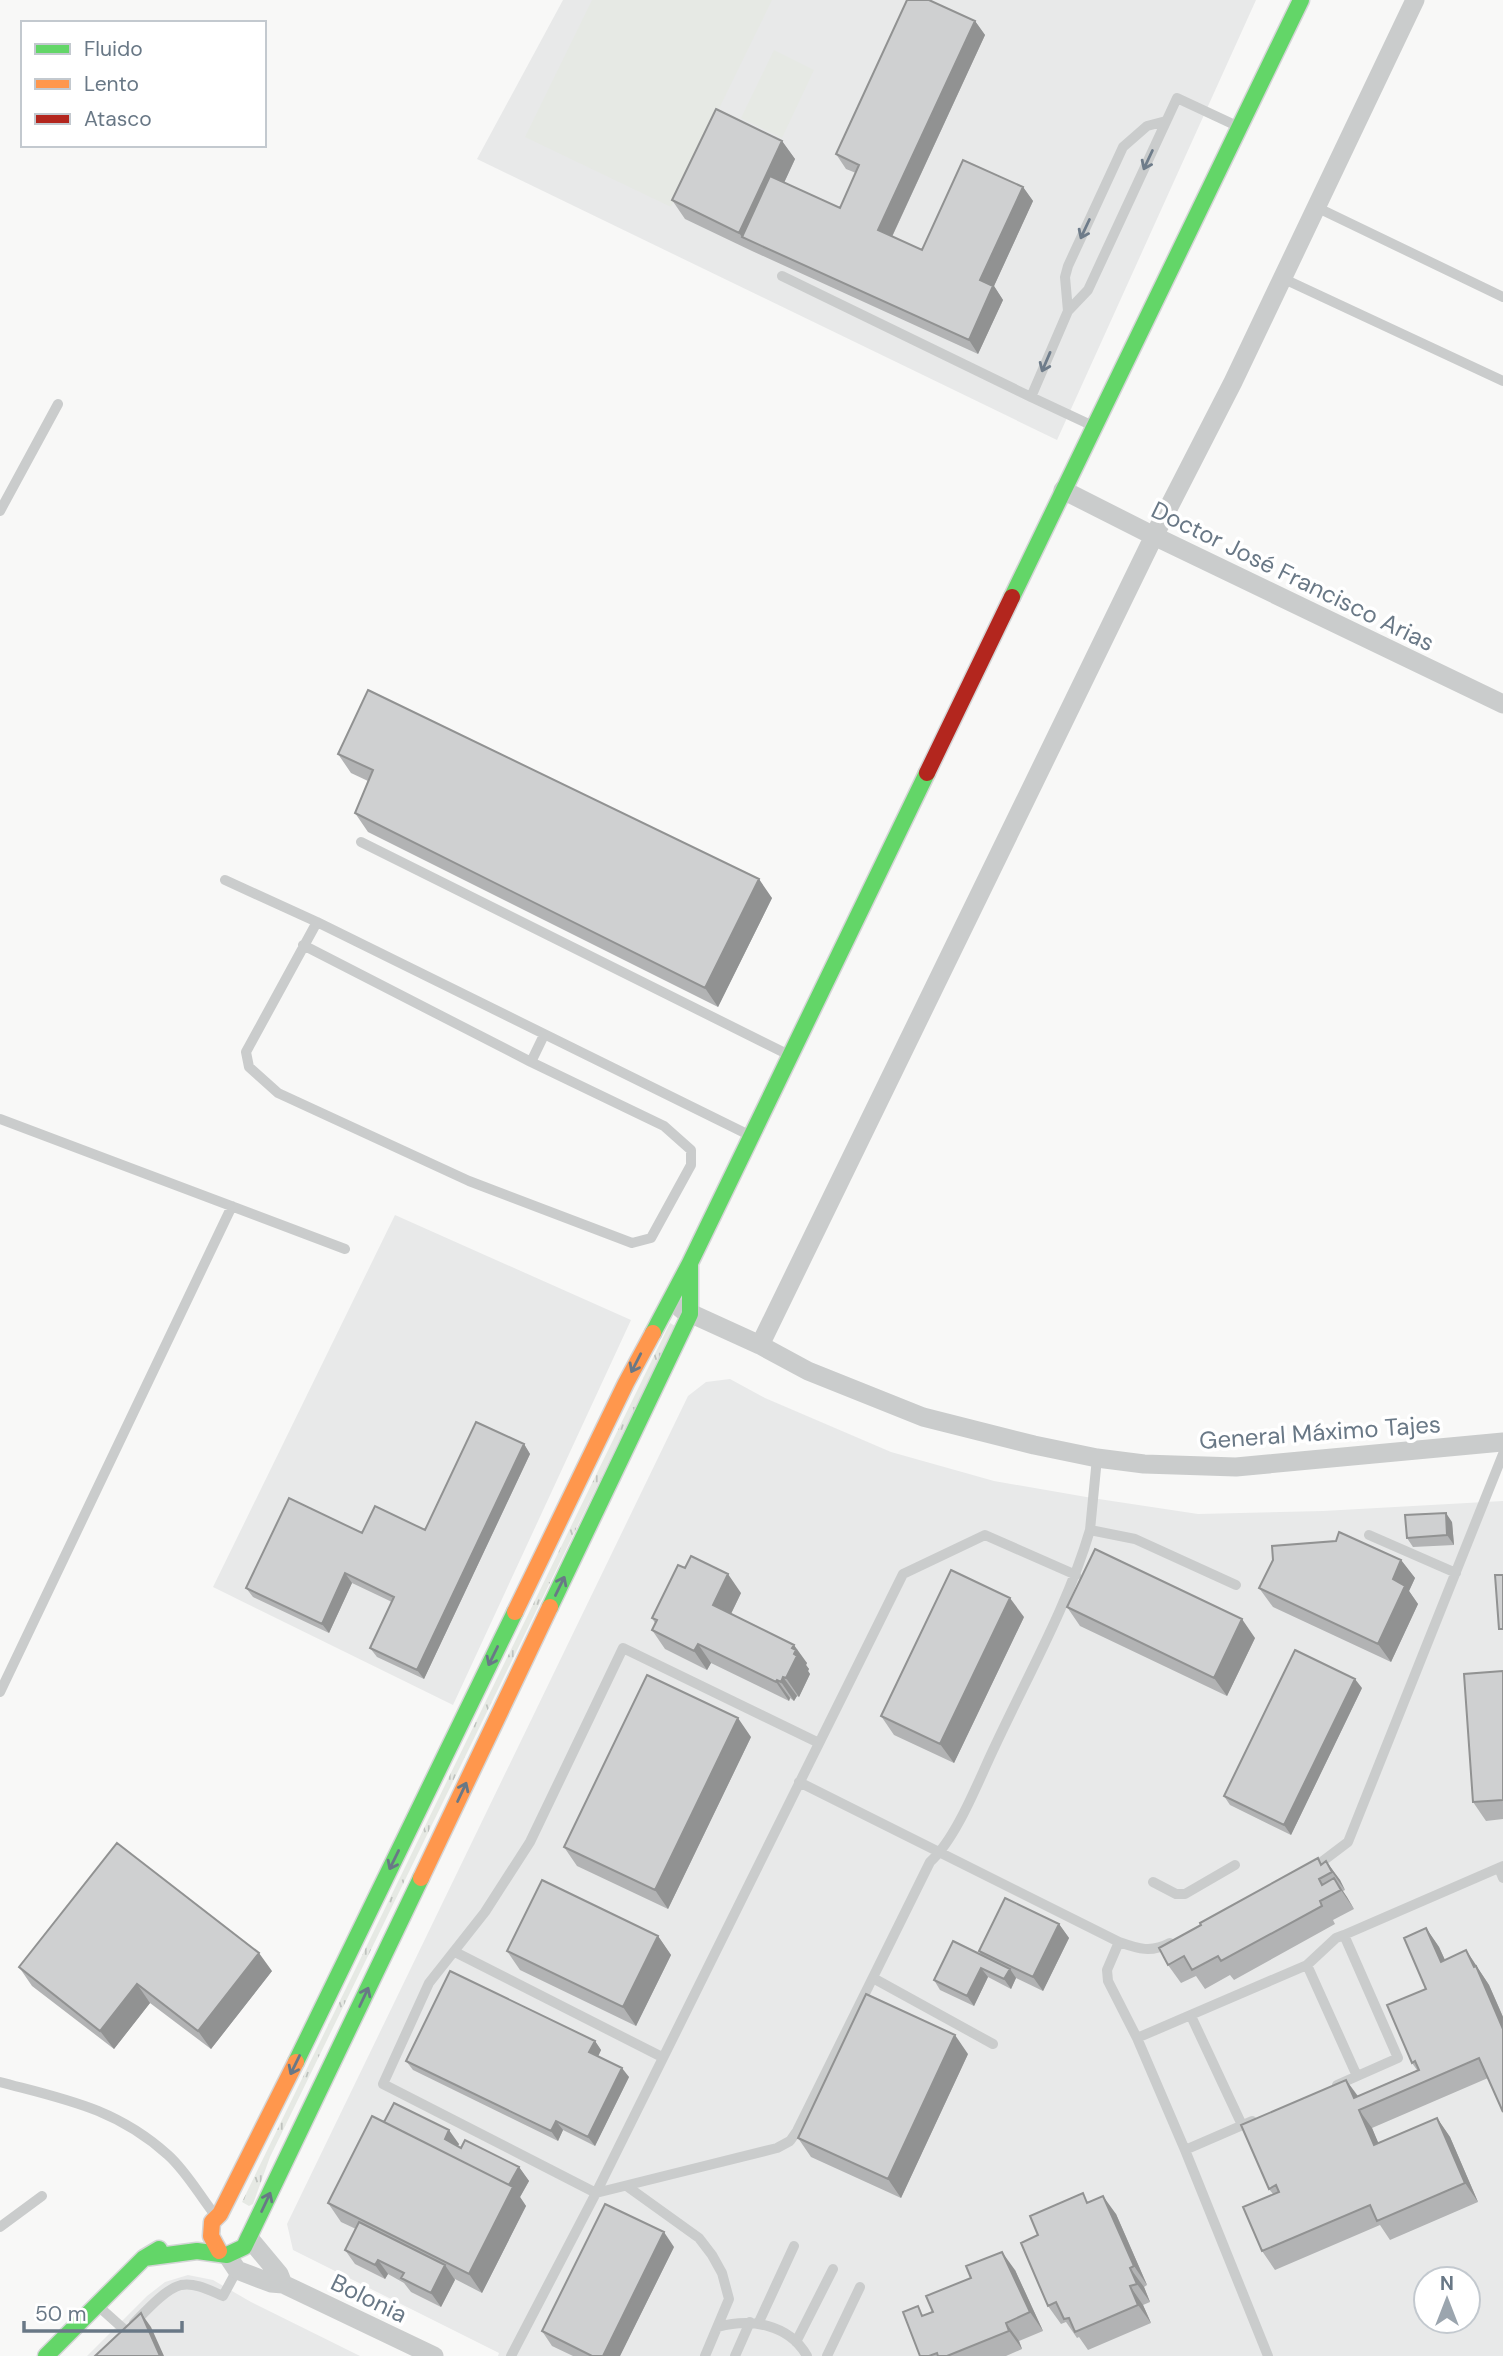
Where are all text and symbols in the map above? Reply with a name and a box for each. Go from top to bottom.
legend [21,21,266,147]
text: Fluido [84,35,143,63]
text: Lento [84,70,139,98]
text: Atasco [84,105,152,133]
one-way arrow [1141,149,1154,170]
one-way arrow [1078,218,1091,239]
one-way arrow [1039,351,1052,373]
street label: Doctor José Francisco Arias [1146,494,1440,658]
one-way arrow [629,1352,643,1373]
street label: General Máximo Tajes [1198,1408,1442,1456]
one-way arrow [554,1576,567,1597]
one-way arrow [486,1645,500,1666]
one-way arrow [456,1782,469,1803]
one-way arrow [387,1849,400,1870]
one-way arrow [358,1987,372,2008]
one-way arrow [288,2054,301,2075]
one-way arrow [260,2192,274,2213]
north arrow [1412,2265,1482,2335]
street label: Bolonia [326,2266,412,2330]
text: N [1440,2271,1454,2296]
scale bar [24,2290,182,2334]
text: 50 m [35,2300,86,2328]

